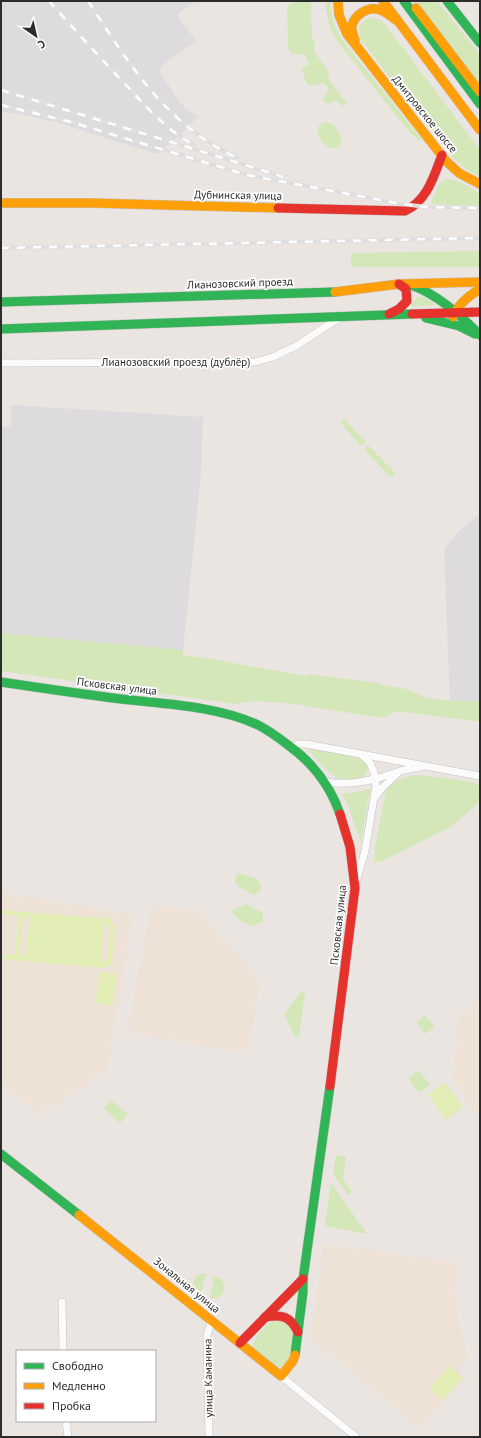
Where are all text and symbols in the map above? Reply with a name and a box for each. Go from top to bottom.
north arrow [16,16,56,56]
text: С [35,37,48,52]
street label: Дмитровское шоссе [389,72,461,156]
street label: Дубнинская улица [194,187,282,203]
street label: Лианозовский проезд [186,274,293,292]
street label: Лианозовский проезд (дублёр) [101,355,250,369]
street label: Псковская улица [76,674,158,698]
street label: Псковская улица [327,884,349,966]
street label: Зональная улица [151,1254,223,1316]
street label: улица Каманина [200,1338,216,1418]
legend [16,1350,156,1422]
text: Свободно [52,1358,103,1373]
text: Медленно [52,1378,106,1393]
text: Пробка [52,1398,91,1413]

